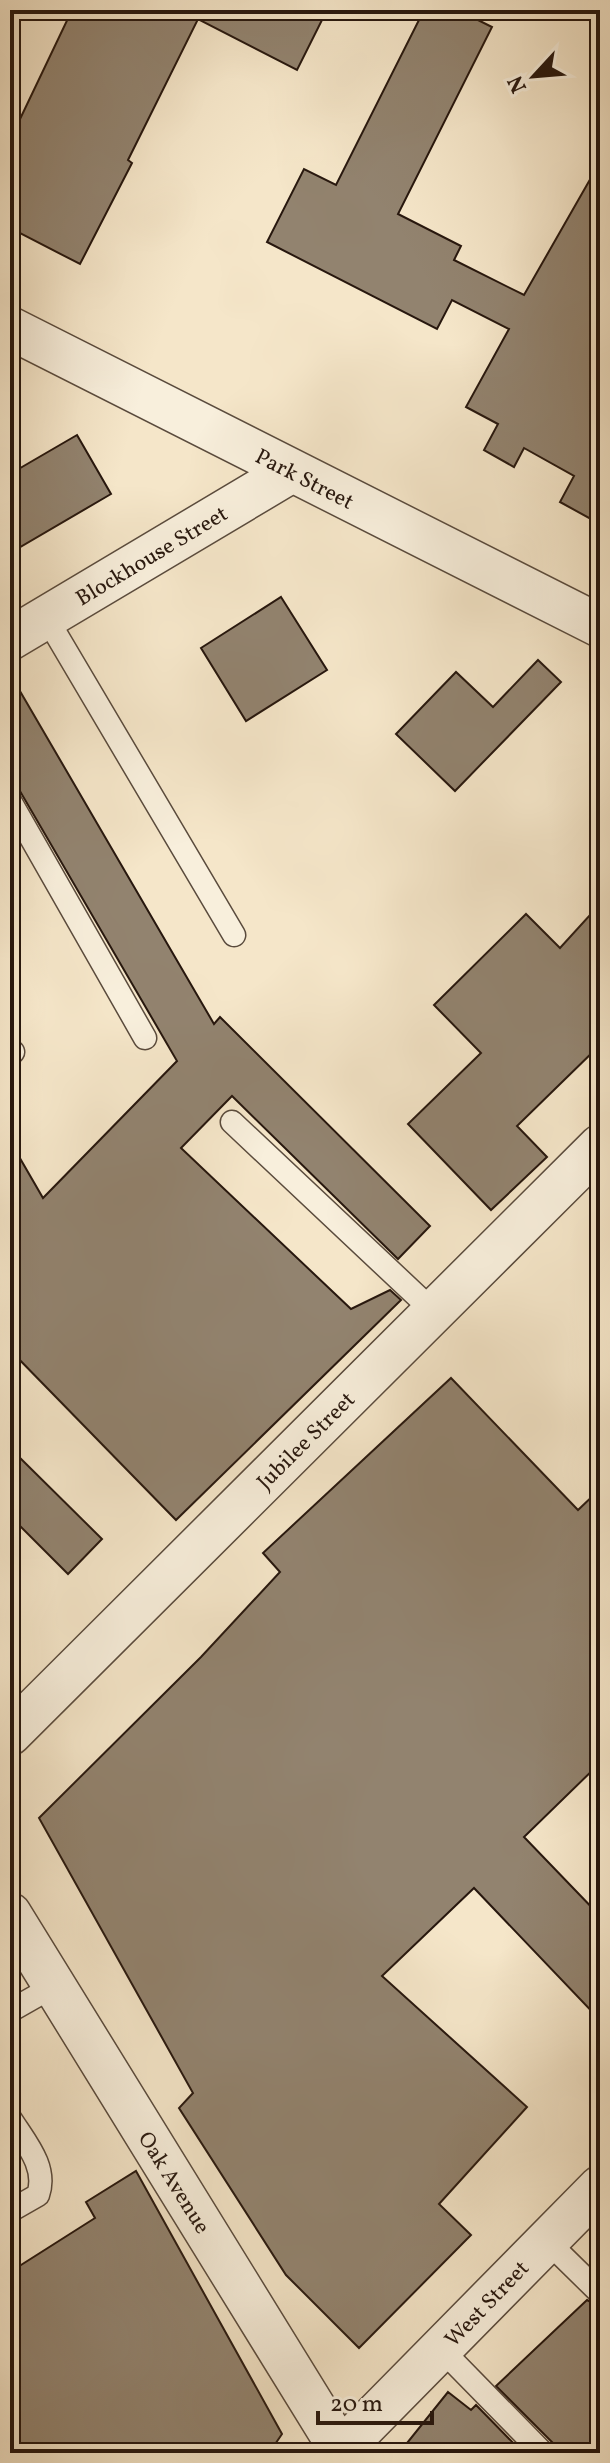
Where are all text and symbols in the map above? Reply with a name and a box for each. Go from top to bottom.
north arrow [494,36,574,116]
text: N [501,70,536,98]
street label: Park Street [249,442,359,518]
street label: Blockhouse Street [70,499,234,615]
street label: Jubilee Street [251,1385,363,1498]
street label: Oak Avenue [129,2126,217,2240]
street label: West Street [438,2254,537,2355]
scale bar [318,2375,432,2425]
text: 20 m [330,2388,383,2422]

